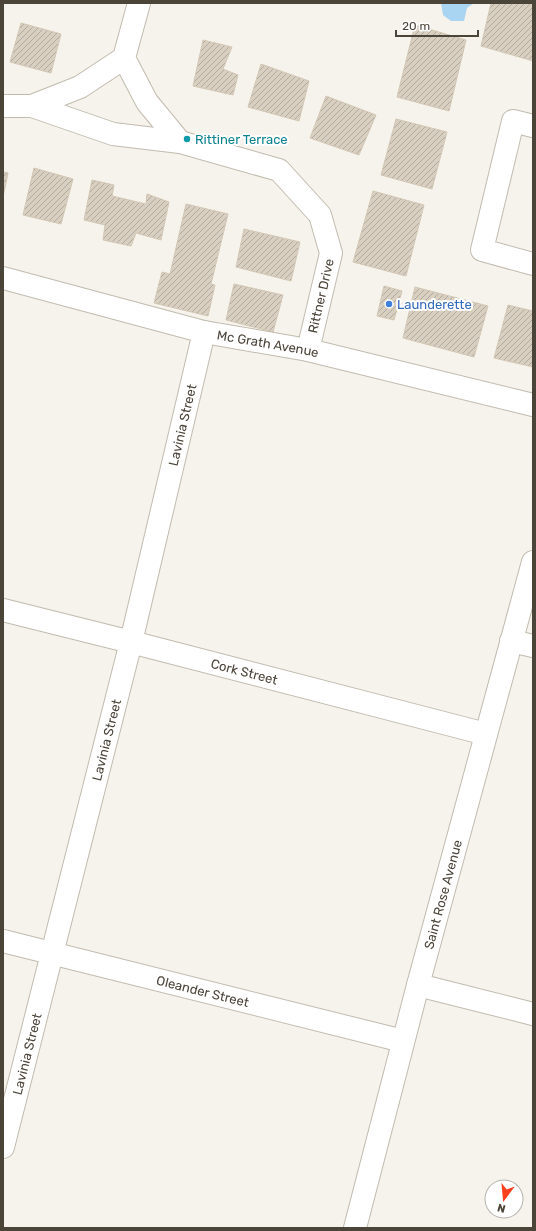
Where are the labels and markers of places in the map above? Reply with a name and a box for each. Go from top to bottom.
place label: Rittiner Terrace [195,132,288,147]
marker: Rittiner Terrace [182,134,192,144]
place label: Launderette [397,297,472,312]
marker: Launderette [384,299,394,309]

